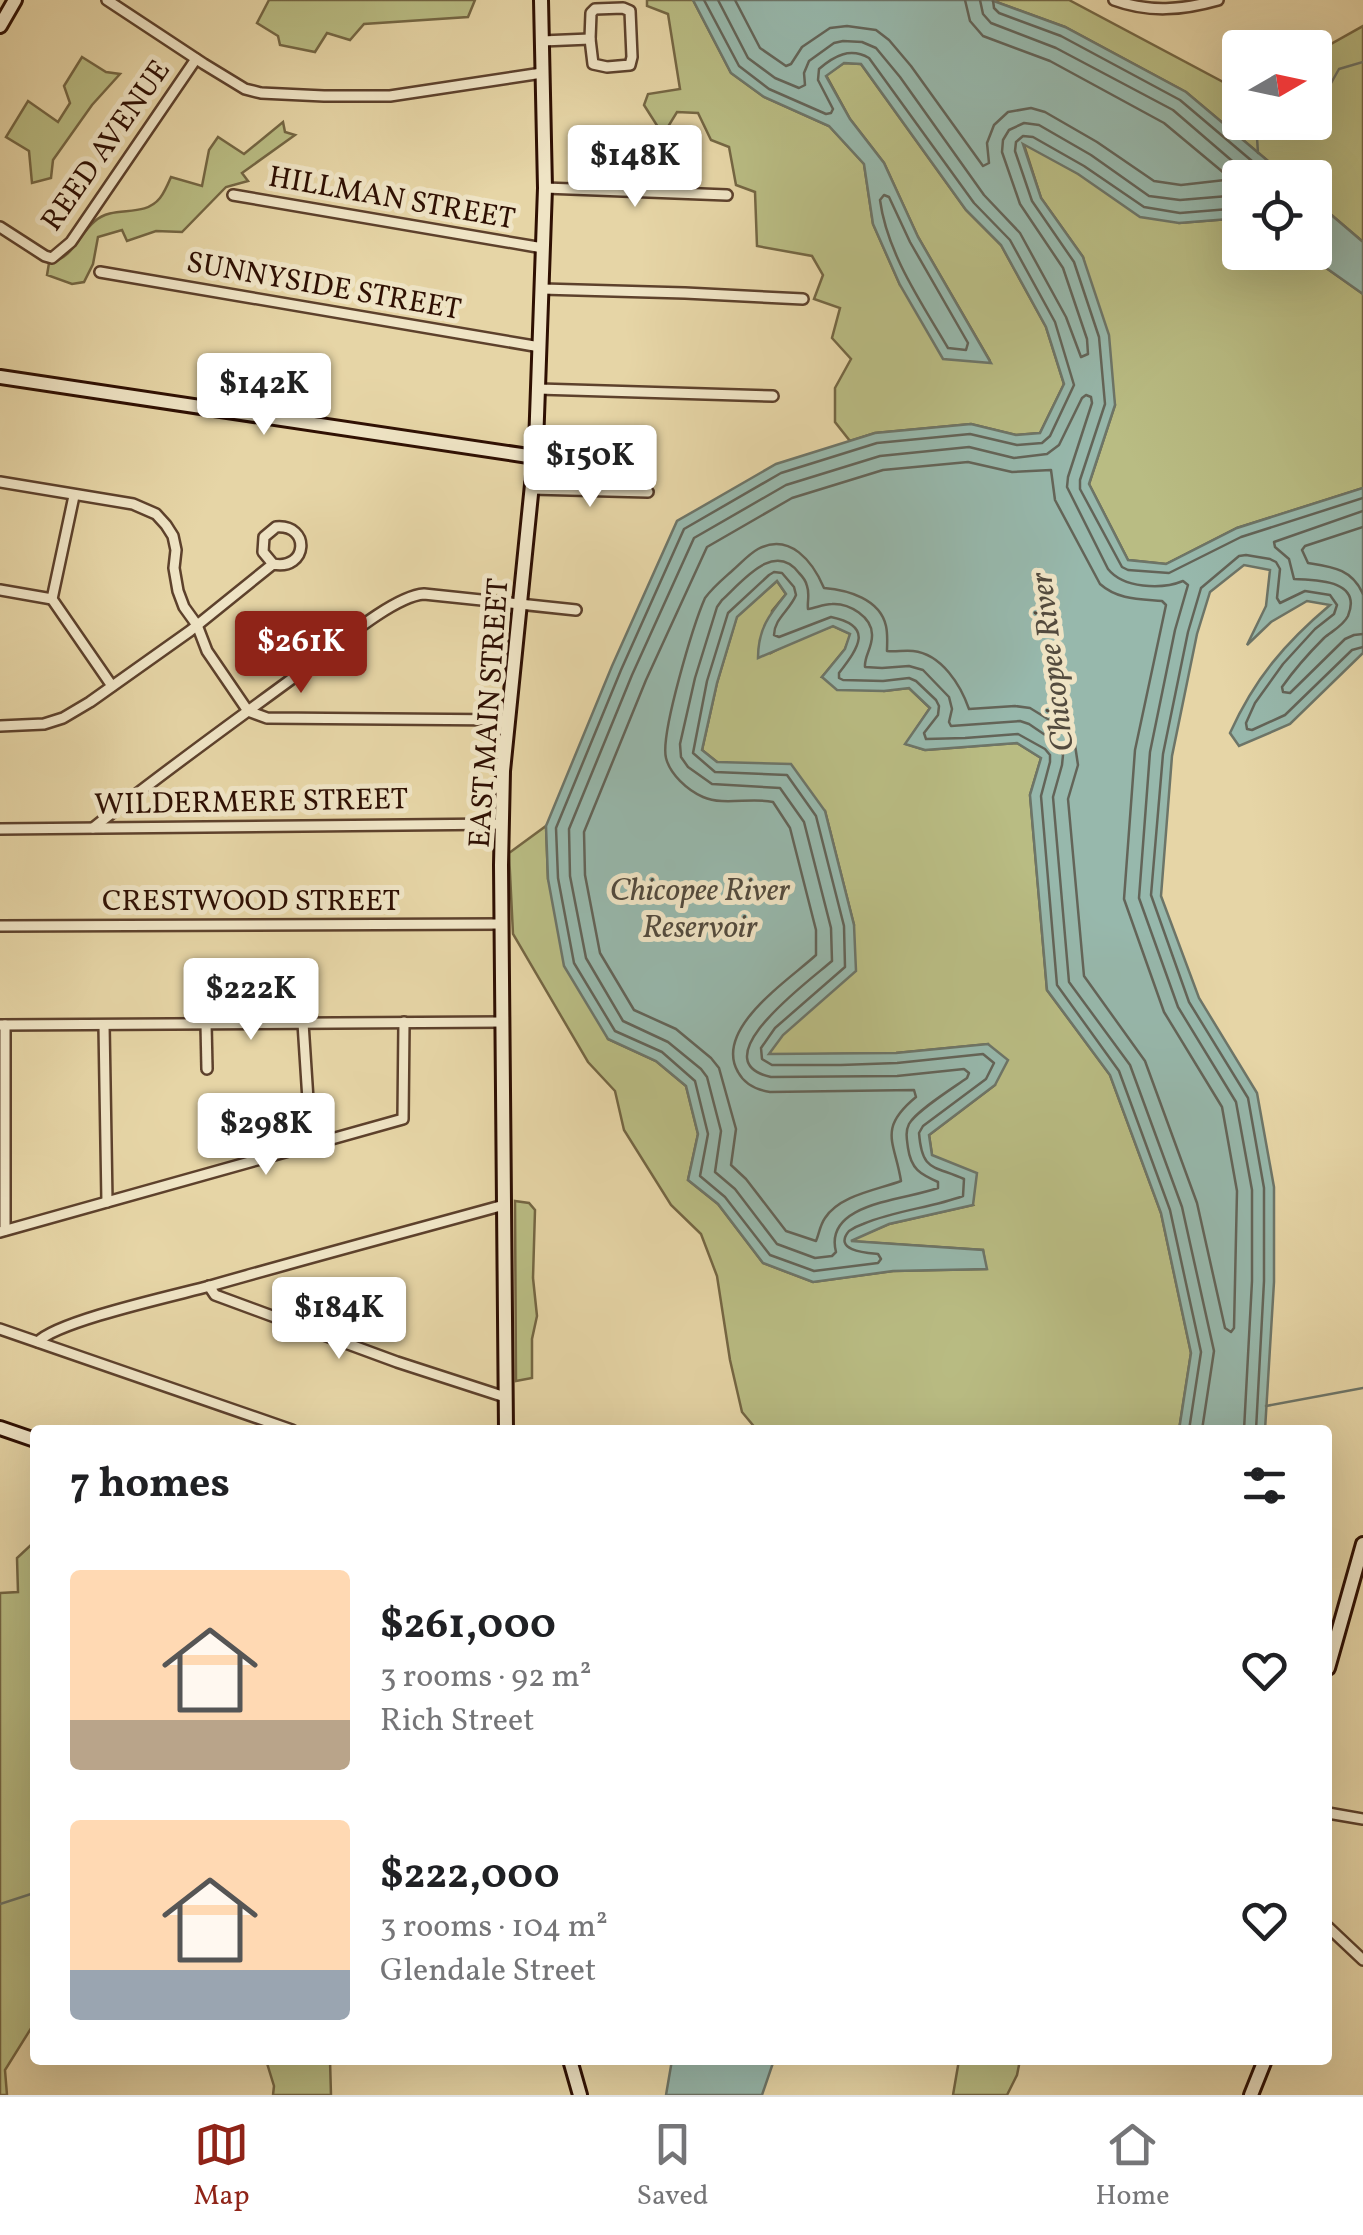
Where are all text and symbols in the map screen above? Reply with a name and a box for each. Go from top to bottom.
north arrow [1222,30,1332,140]
map controls [1222,30,1332,270]
street label: REED AVENUE [32,52,181,240]
pin: $148K [565,125,705,210]
text: $148K [590,135,680,179]
street label: HILLMAN STREET [265,157,518,241]
button: locate [1222,160,1332,270]
street label: SUNNYSIDE STREET [183,242,464,332]
pin: $142K [194,353,334,438]
text: $142K [219,363,309,407]
pin: $150K [520,425,660,510]
text: $150K [546,435,634,479]
water label: Chicopee River [1021,568,1087,754]
street label: EAST MAIN STREET [460,577,520,850]
pin: $261K [231,611,371,696]
text: $261K [257,621,345,665]
street label: WILDERMERE STREET [94,779,408,827]
water label: Chicopee River Reservoir [610,870,791,951]
street label: CRESTWOOD STREET [102,881,400,923]
pin: $222K [181,958,321,1043]
text: $222K [206,968,296,1012]
pin: $298K [196,1093,336,1178]
text: $298K [220,1103,312,1147]
pin: $184K [269,1277,409,1362]
text: $184K [294,1287,384,1331]
text: 7 homes [70,1456,230,1515]
icon: filters [1237,1458,1292,1513]
text: $261,000 [380,1597,556,1656]
icon: home [150,1610,270,1730]
icon: heart [1237,1643,1292,1698]
text: 3 rooms · 92 m² [380,1656,592,1700]
text: Rich Street [380,1700,534,1744]
text: $222,000 [380,1847,560,1906]
icon: home [150,1860,270,1980]
icon: heart [1237,1893,1292,1948]
text: 3 rooms · 104 m² [380,1906,608,1950]
text: Glendale Street [380,1950,596,1994]
tab: Map [193,2117,250,2216]
tab: Saved [636,2117,709,2216]
tab: Home [1095,2117,1170,2216]

